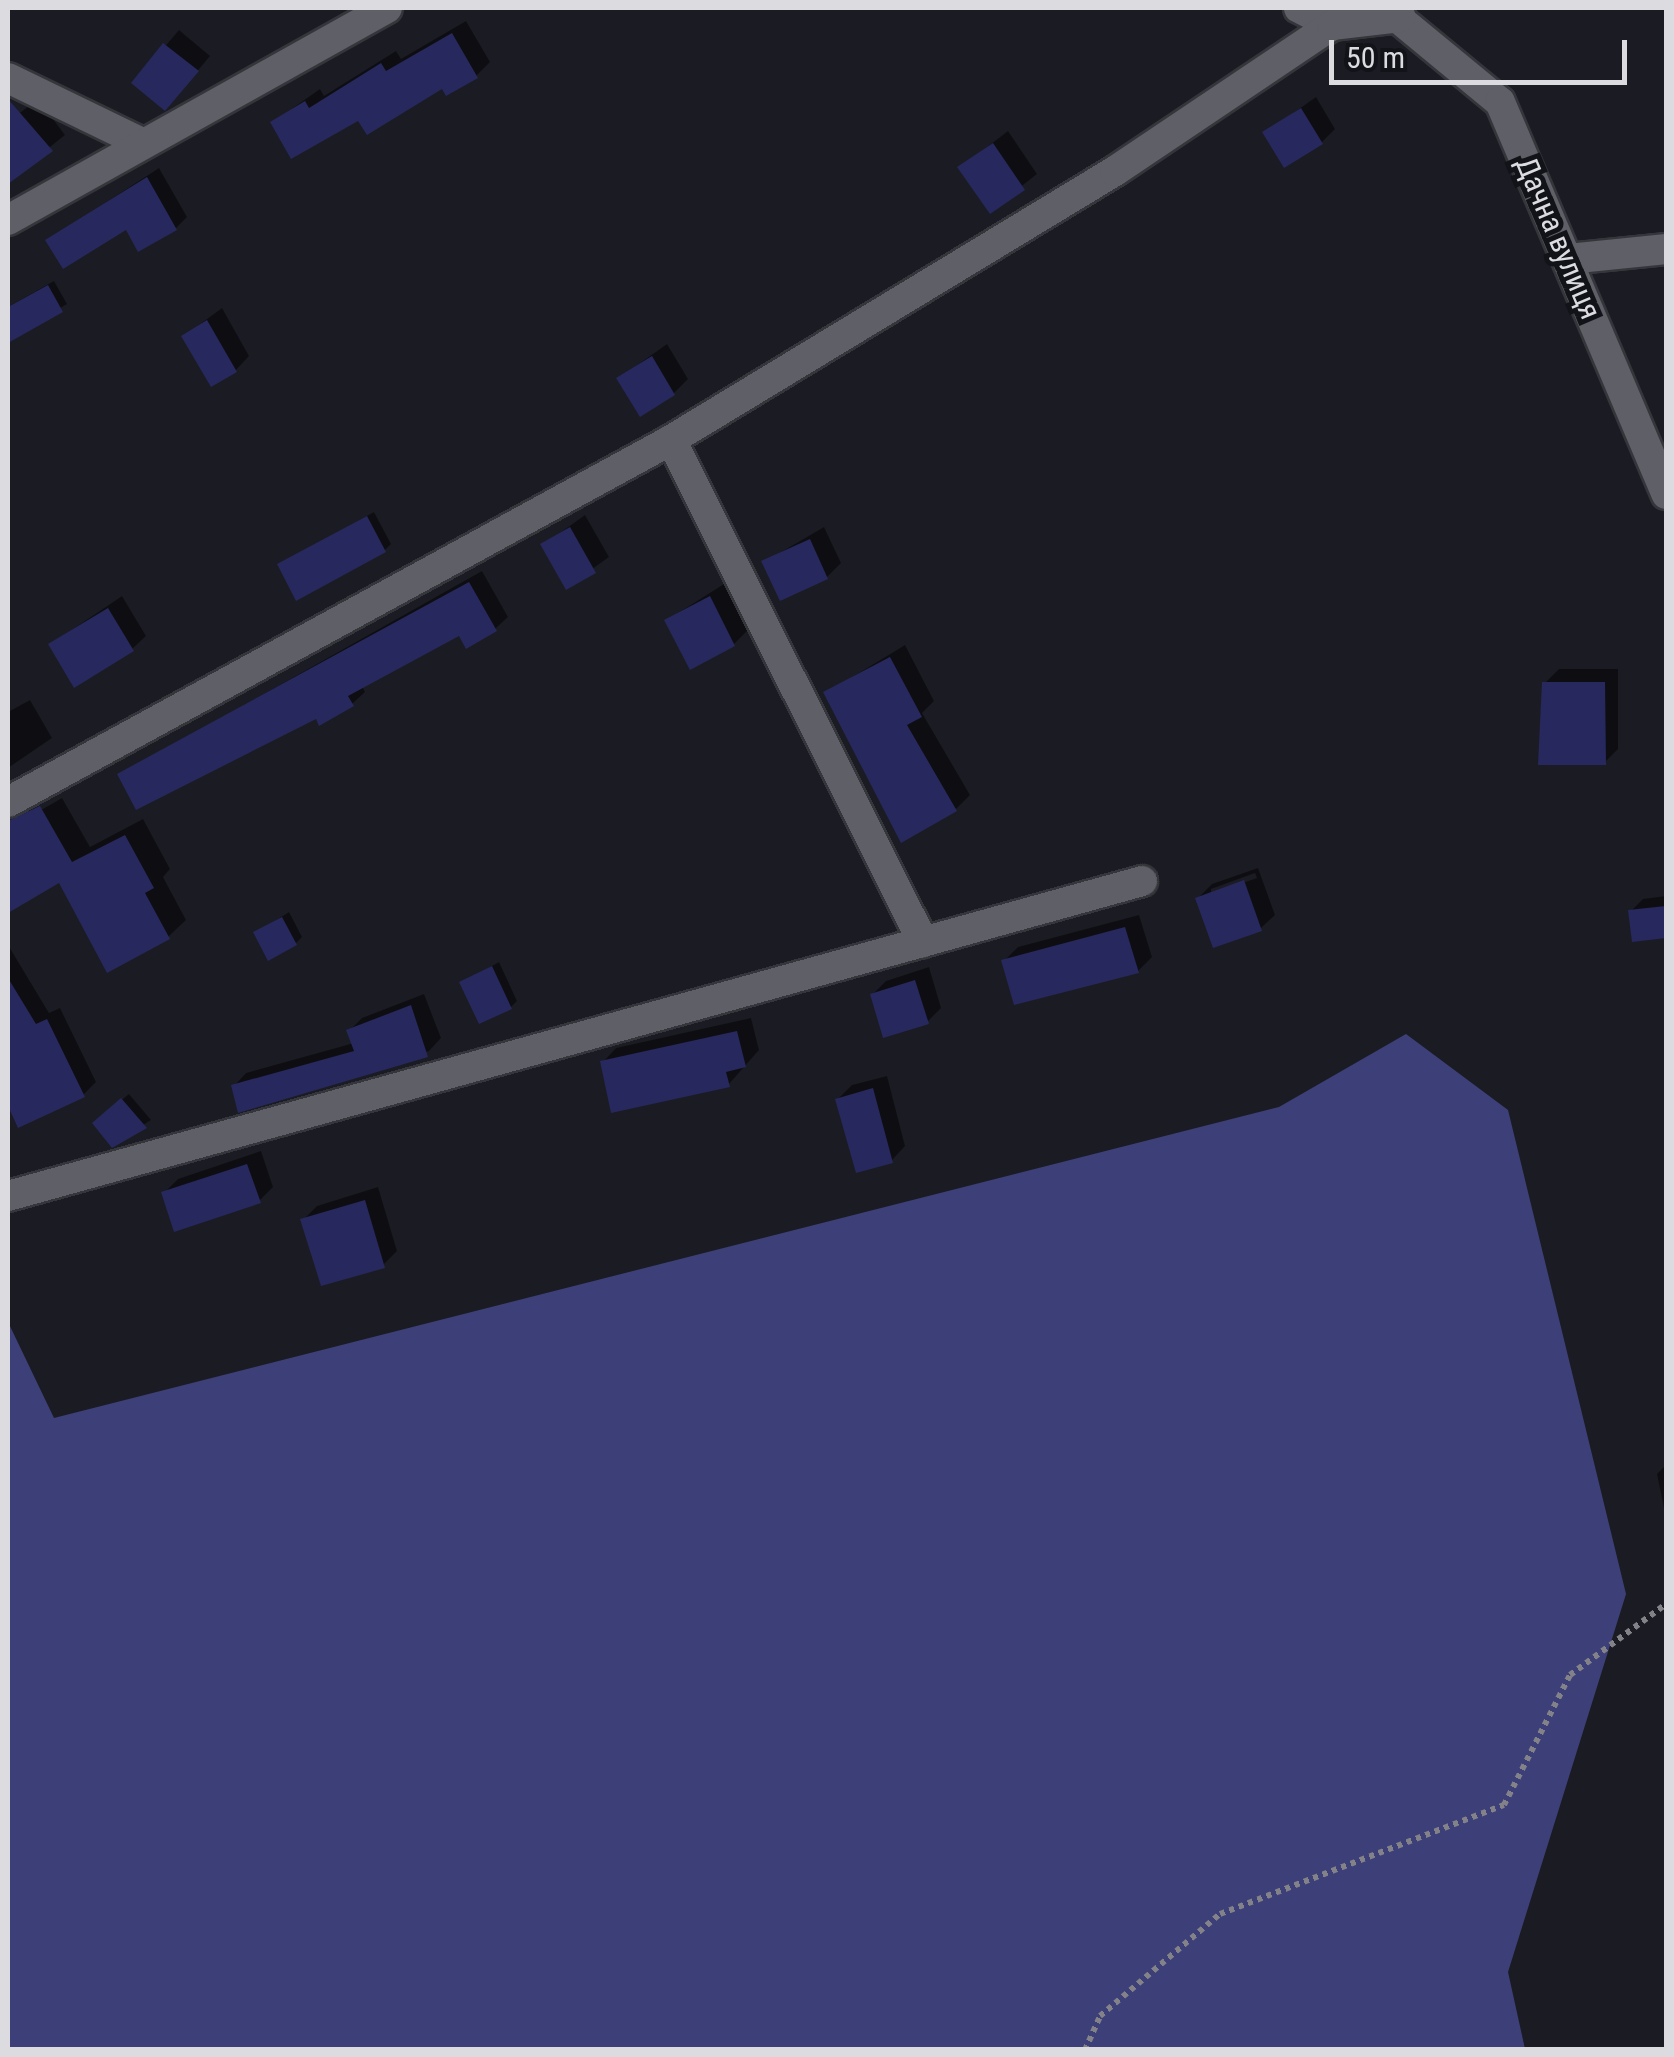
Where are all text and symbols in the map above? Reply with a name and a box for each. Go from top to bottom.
scale bar [1334,20,1632,82]
text: 50 m [1346,40,1405,75]
street label: Дачна вулиця [1508,151,1608,325]

